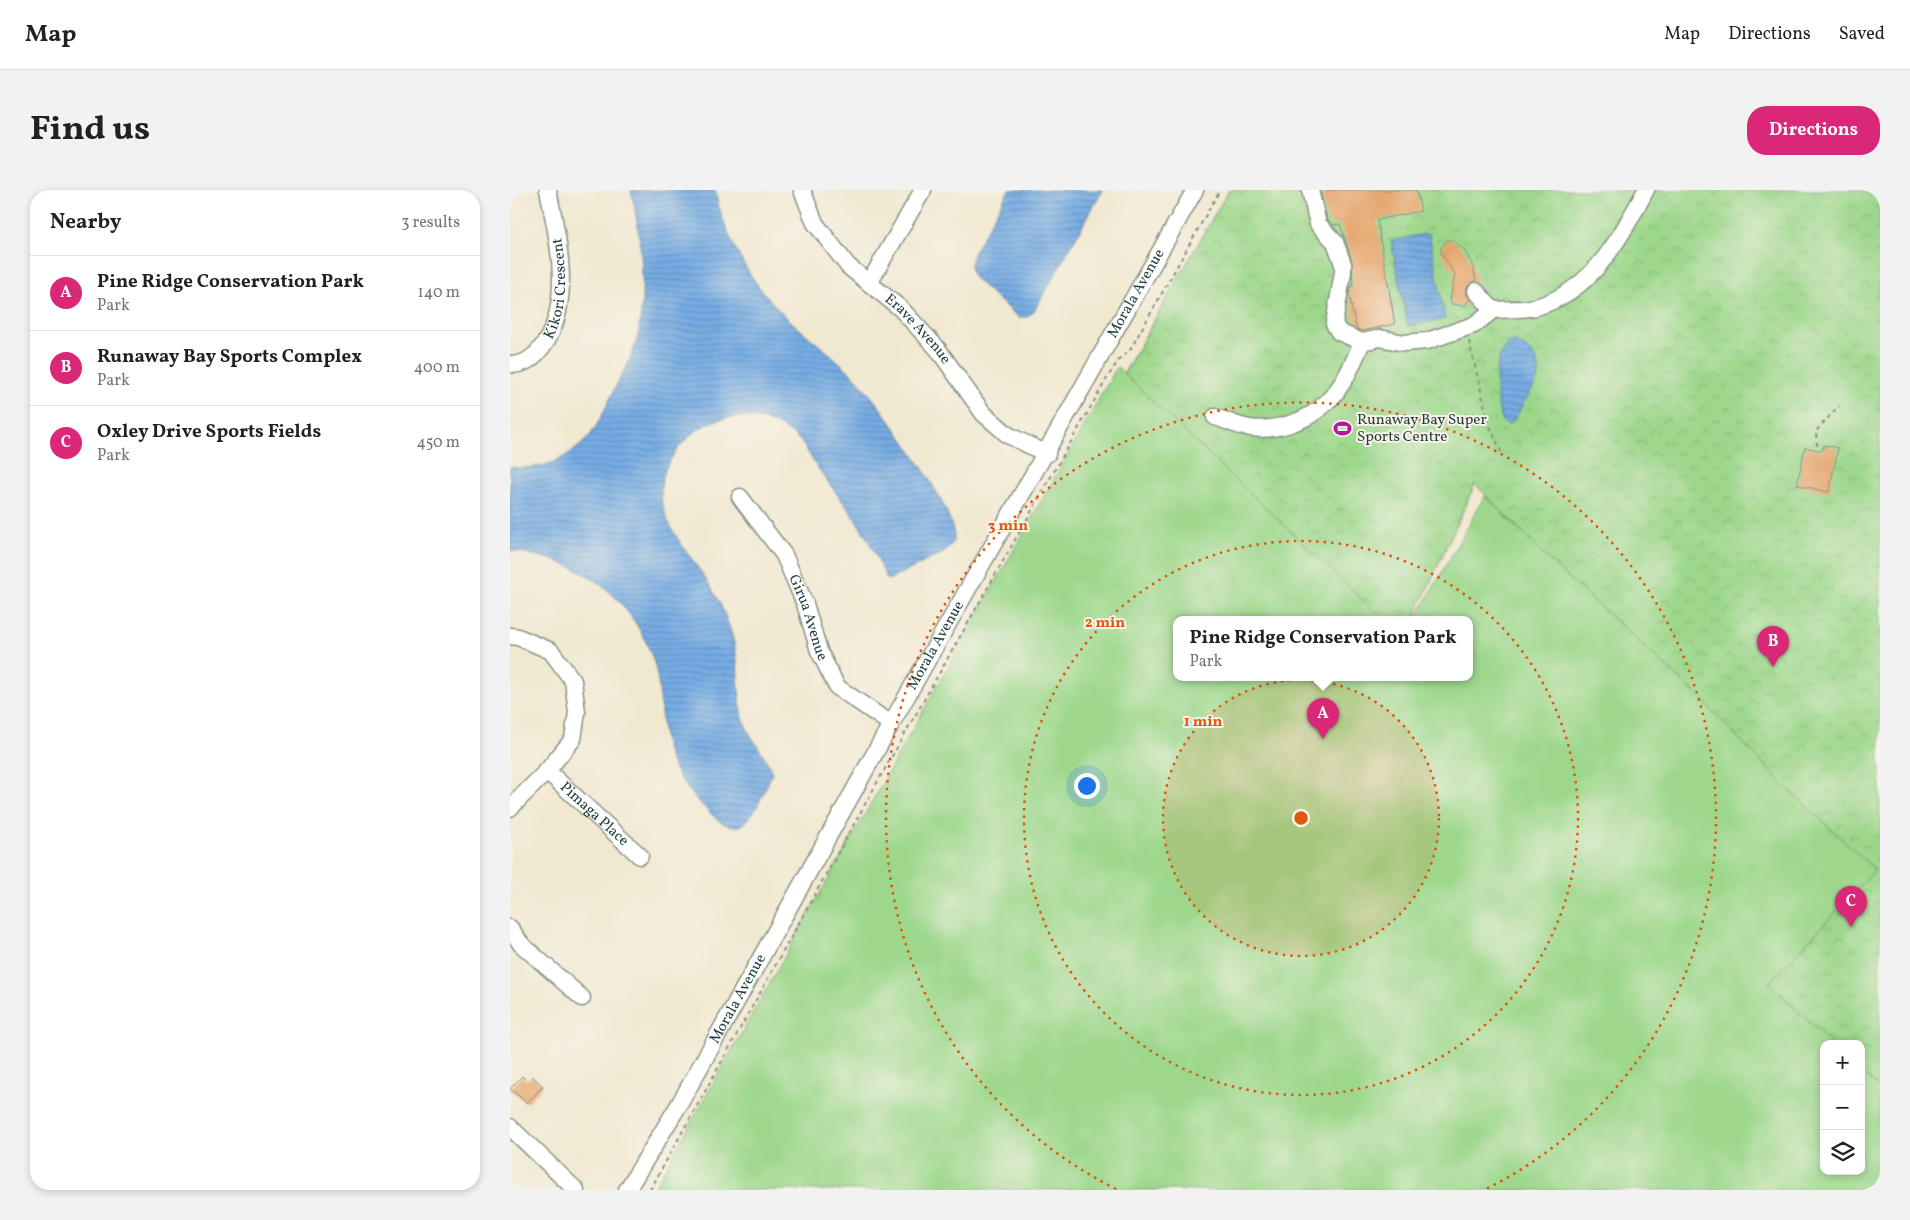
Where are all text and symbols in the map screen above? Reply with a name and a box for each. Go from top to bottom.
text: Map [25,18,76,52]
text: Map [1664,22,1700,47]
text: Directions [1728,22,1811,47]
text: Saved [1839,22,1885,47]
text: Find us [30,106,150,154]
button: Directions [1747,106,1880,155]
text: Nearby [50,208,121,237]
text: 3 results [401,212,460,234]
street label: Kikori Crescent [539,237,571,343]
street label: Morala Avenue [1102,245,1170,342]
text: Pine Ridge Conservation Park [97,269,364,295]
text: A [60,282,72,304]
text: 140 m [418,282,460,304]
street label: Erave Avenue [880,289,956,369]
text: Park [97,295,130,317]
text: Runaway Bay Sports Complex [97,344,362,370]
text: B [61,357,71,379]
text: 400 m [414,357,460,379]
text: Park [97,370,130,392]
place label: Runaway Bay Super Sports Centre [1357,410,1487,448]
text: Oxley Drive Sports Fields [97,419,321,445]
sports icon: Runaway Bay Super Sports Centre [1333,419,1353,439]
text: C [61,432,71,454]
text: 450 m [417,432,460,454]
text: Park [97,445,130,467]
text: 3 min [988,516,1028,537]
street label: Girua Avenue [783,571,833,664]
street label: Morala Avenue [902,597,969,694]
text: 2 min [1085,613,1125,634]
popup [1173,616,1473,681]
text: Pine Ridge Conservation Park [1189,625,1457,651]
pin: B [1757,626,1789,667]
text: Park [1189,651,1222,673]
pin: A [1307,698,1339,739]
text: 1 min [1184,712,1222,733]
your location [1074,773,1100,799]
street label: Pimaga Place [555,777,633,851]
centre of rings [1292,809,1310,827]
pin: C [1835,886,1867,927]
street label: Morala Avenue [705,950,771,1048]
map controls [1820,1040,1865,1175]
button: + [1820,1040,1865,1085]
button: − [1820,1085,1865,1130]
button: layers [1820,1130,1865,1175]

